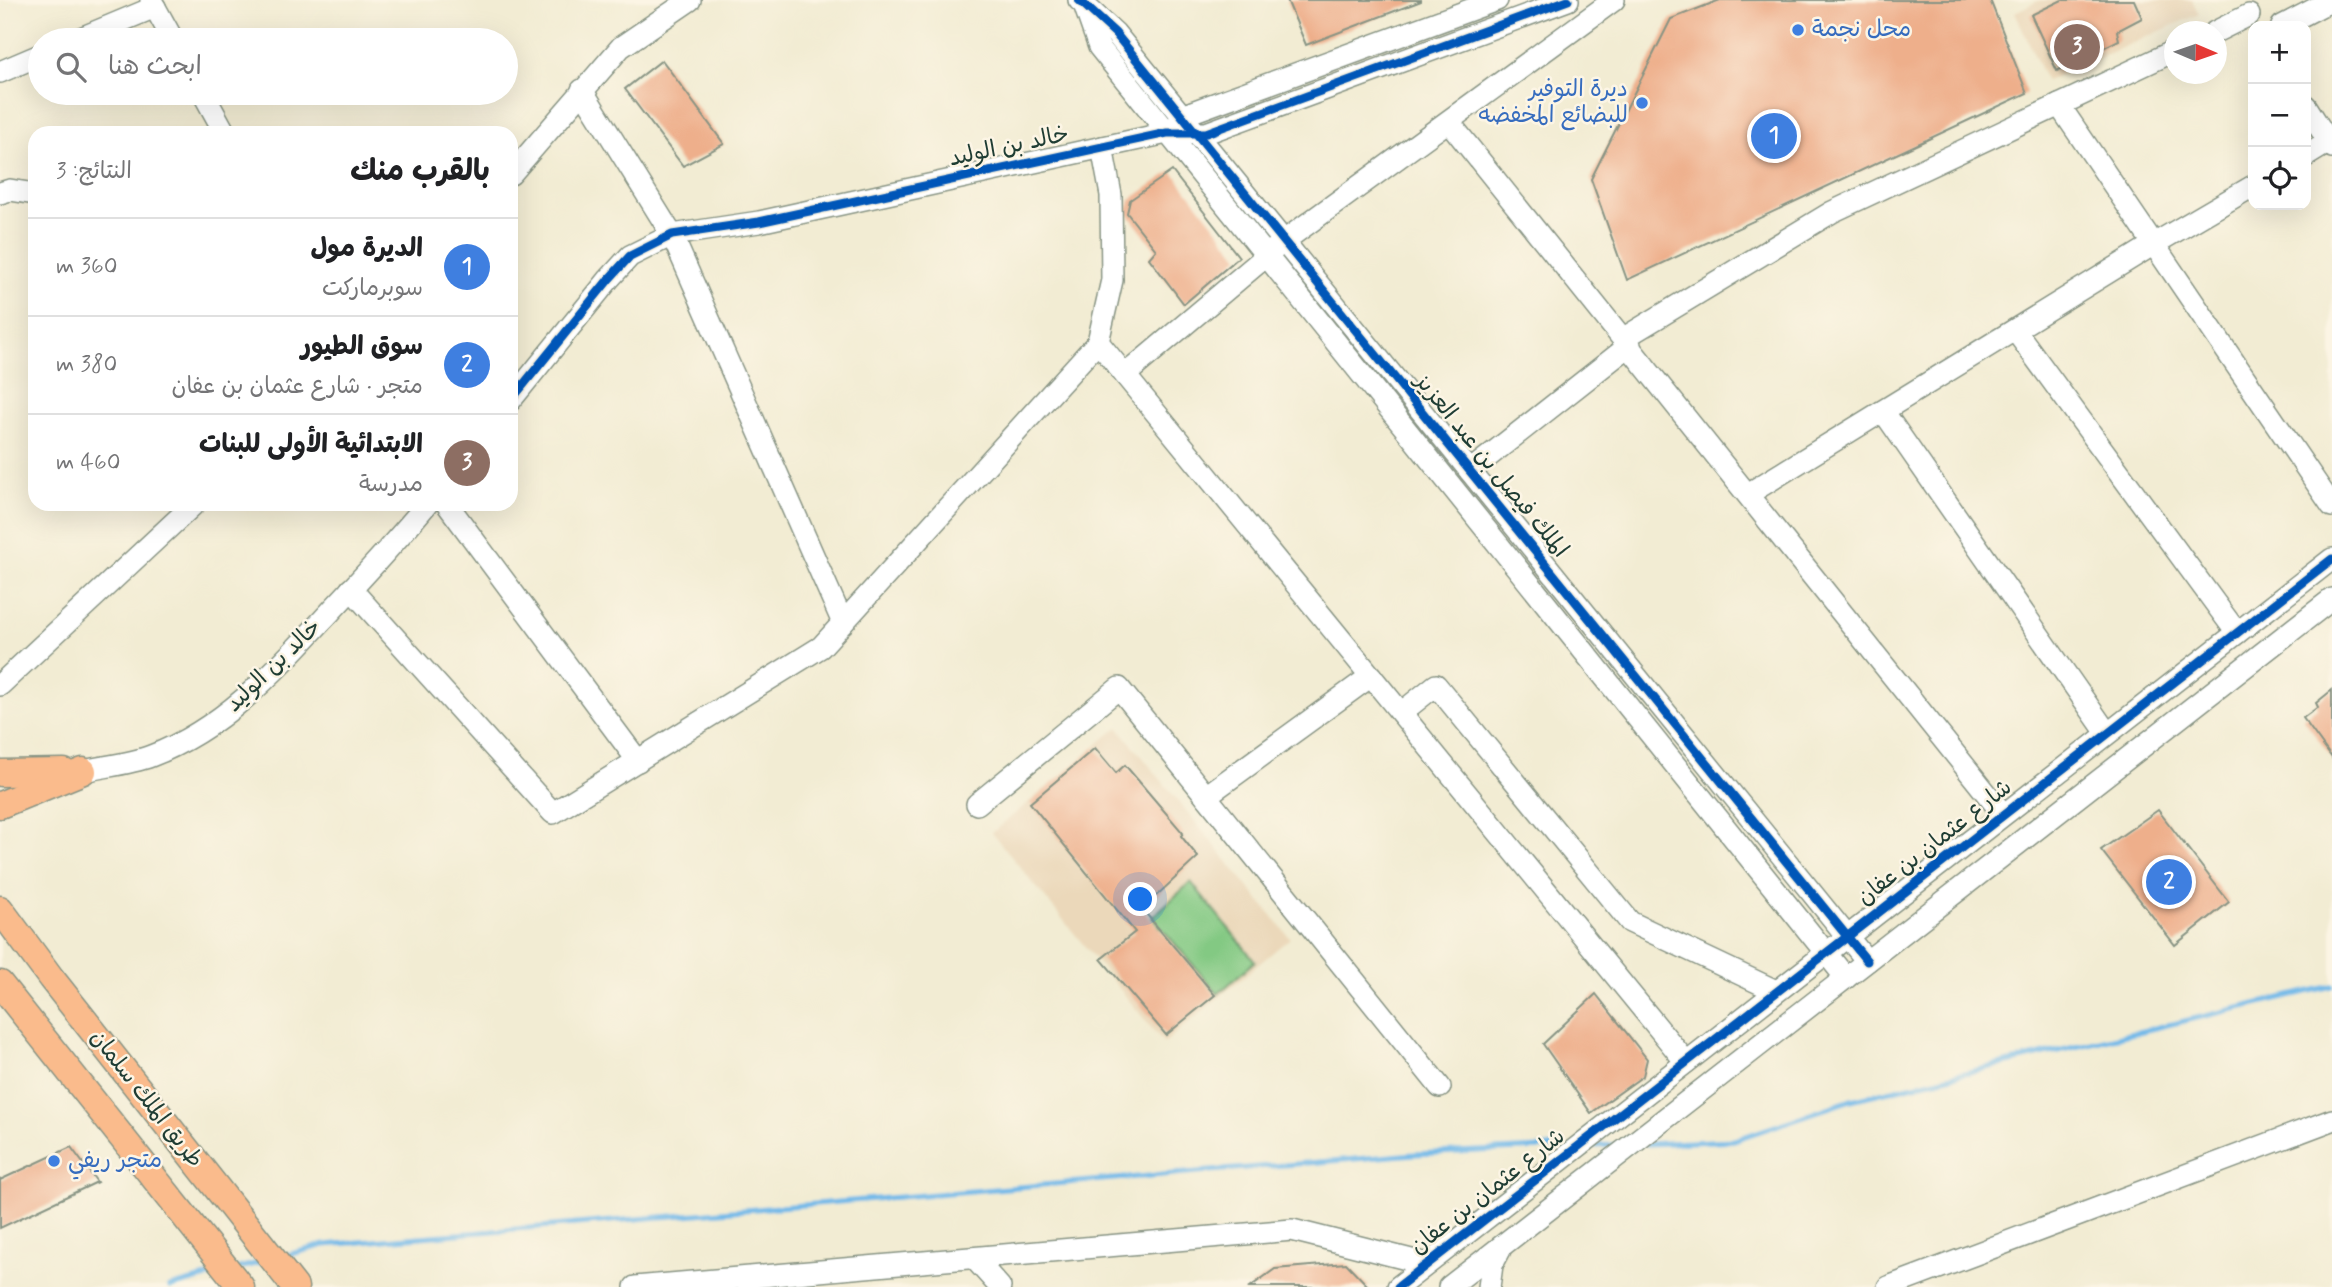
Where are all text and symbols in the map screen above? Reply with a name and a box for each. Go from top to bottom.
place label: محل نجمة [1812,15,1911,45]
pin: 3 [2054,21,2100,73]
north arrow [2164,21,2227,84]
map controls [2248,21,2311,210]
button: + [2248,21,2311,84]
marker: محل نجمة [1790,22,1806,38]
search box [28,28,518,105]
icon: search [52,48,90,86]
text: ابحث هنا [108,50,202,84]
place label: ديرة التوفير للبضائع المخفضه [1478,75,1628,131]
button: − [2248,84,2311,147]
marker: ديرة التوفير للبضائع المخفضه [1634,95,1650,111]
pin: 1 [1751,110,1797,162]
street label: خالد بن الوليد [946,120,1072,174]
button: locate [2248,147,2311,210]
text: بالقرب منك [350,152,490,191]
text: النتائج: 3 [56,157,132,187]
text: الديرة مول [310,232,423,266]
text: 360 m [56,252,117,282]
text: 1 [462,252,472,282]
text: سوبرماركت [322,274,423,304]
text: سوق الطيور [301,330,423,364]
text: 380 m [56,350,117,380]
text: 2 [461,350,473,380]
street label: الملك فيصل بن عبد العزيز [1406,366,1575,564]
text: متجر · شارع عثمان بن عفان [171,372,423,402]
text: الابتدائية الأولى للبنات [199,428,423,462]
text: 460 m [56,448,120,478]
text: 3 [462,448,472,478]
text: مدرسة [359,470,423,500]
street label: خالد بن الوليد [220,613,328,719]
street label: شارع عثمان بن عفان [1851,773,2019,913]
pin: 2 [2146,856,2192,908]
your location [1123,882,1157,916]
street label: طريق الملك سلمان [83,1024,209,1174]
street label: شارع عثمان بن عفان [1404,1122,1572,1262]
place label: متجر ريفي [68,1146,162,1180]
marker: متجر ريفي [46,1153,62,1169]

